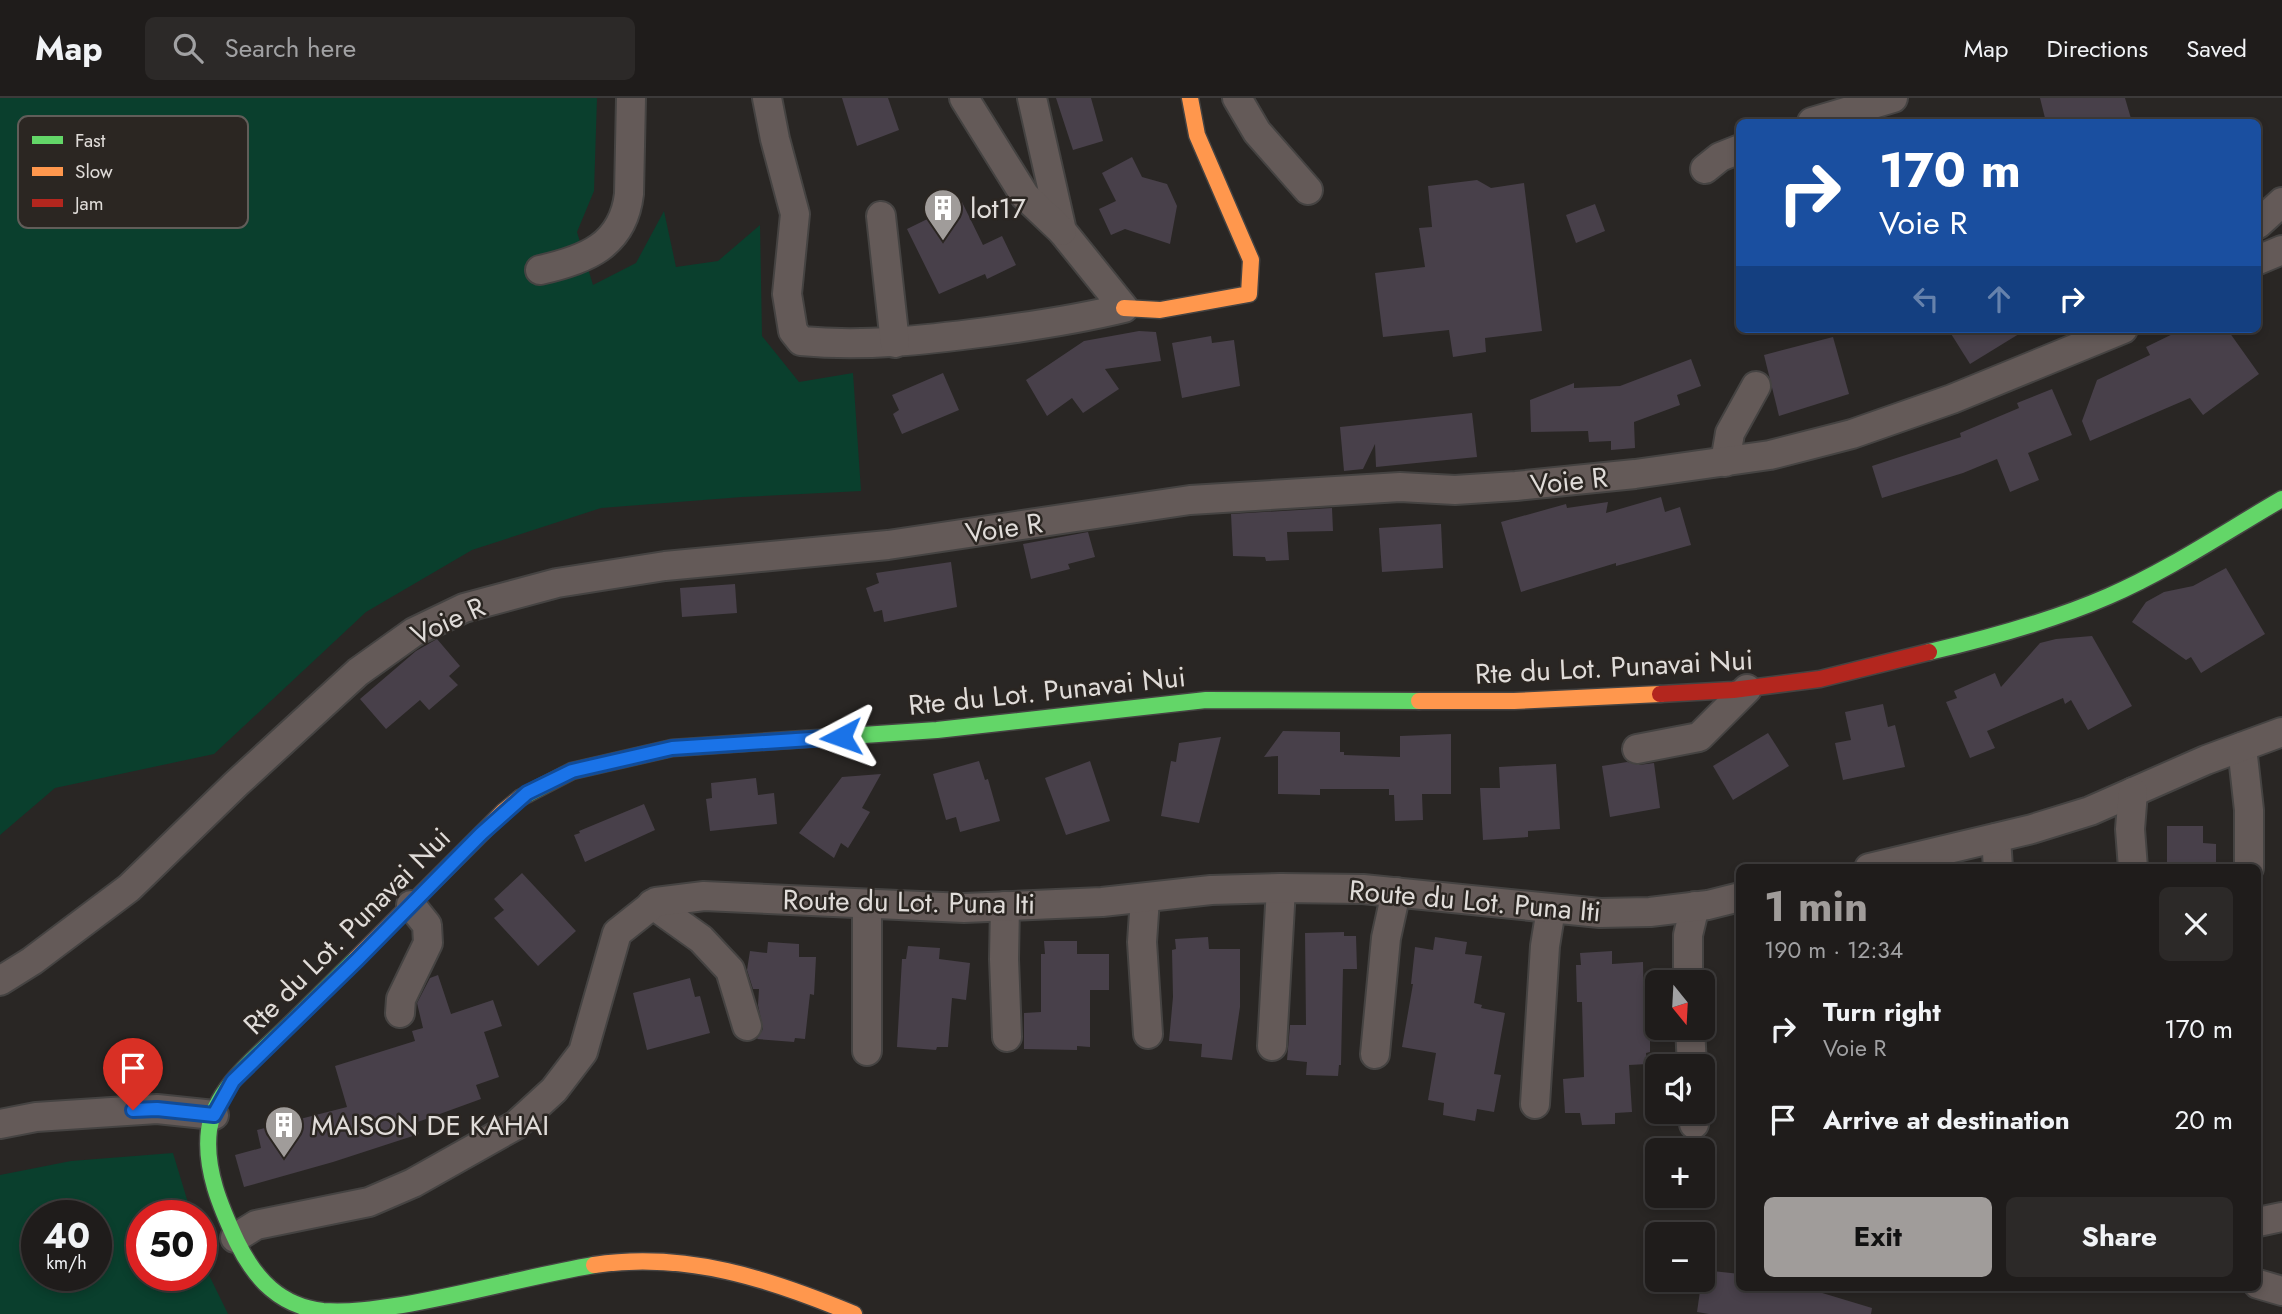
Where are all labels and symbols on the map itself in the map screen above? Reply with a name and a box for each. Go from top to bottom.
legend [18,116,248,228]
text: Fast [75,127,106,154]
text: Slow [75,158,113,185]
building icon: lot17 [922,187,964,242]
place label: lot17 [970,188,1026,229]
text: Jam [72,190,104,217]
street label: Voie R [1528,457,1610,505]
street label: Voie R [963,502,1045,554]
street label: Voie R [404,586,492,655]
street label: Rte du Lot. Punavai Nui [1474,639,1754,695]
street label: Rte du Lot. Punavai Nui [906,656,1188,726]
position arrow [804,700,878,774]
street label: Rte du Lot. Punavai Nui [234,818,460,1044]
street label: Route du Lot. Puna Iti [1347,870,1603,932]
street label: Route du Lot. Puna Iti [782,879,1036,925]
north arrow [1645,970,1715,1040]
pin [103,1038,163,1110]
building icon: MAISON DE KAHAI [263,1104,305,1159]
place label: MAISON DE KAHAI [311,1105,549,1146]
speed limit sign: 50 [126,1200,217,1291]

